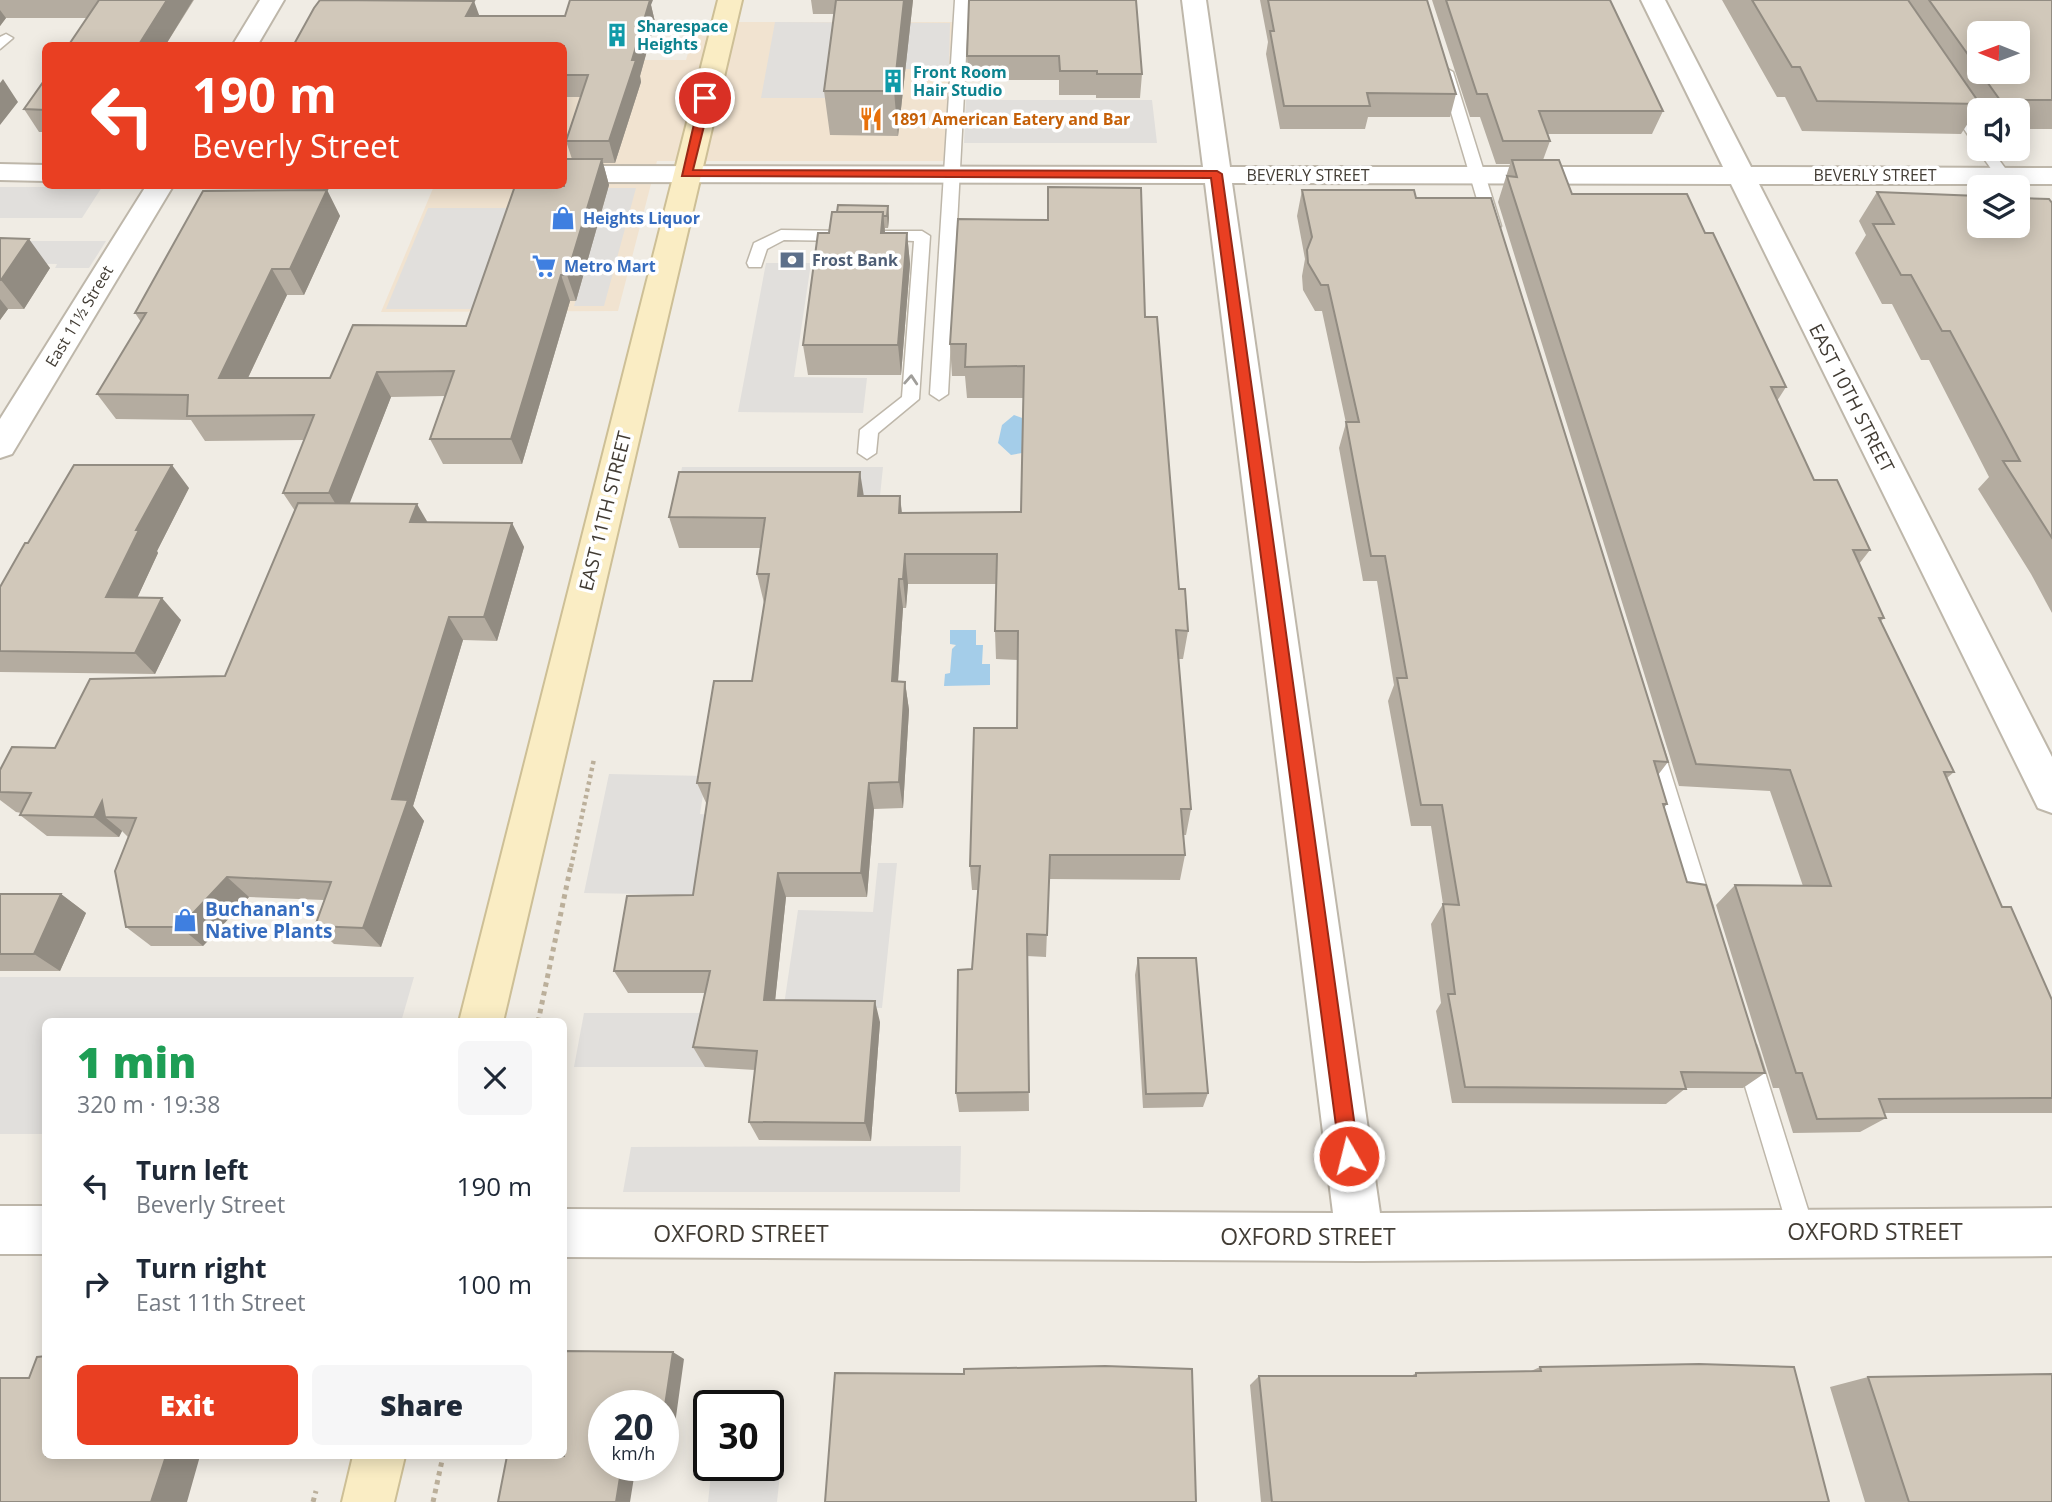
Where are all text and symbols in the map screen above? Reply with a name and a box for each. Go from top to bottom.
place label: Sharespace Heights [637,15,728,55]
building icon: Sharespace Heights [603,21,631,49]
north arrow [1967,21,2030,84]
map controls [1967,21,2030,238]
text: 190 m [192,61,337,127]
place label: Front Room Hair Studio [913,61,1007,101]
building icon: Front Room Hair Studio [879,67,907,95]
pin [675,68,735,128]
icon: left [77,70,168,161]
icon: arrive [686,79,724,117]
button: sound [1967,98,2030,161]
restaurant icon: 1891 American Eatery and Bar [857,105,885,133]
place label: 1891 American Eatery and Bar [891,108,1130,130]
text: Beverly Street [192,124,399,167]
street label: BEVERLY STREET [1246,164,1370,186]
street label: BEVERLY STREET [1813,164,1937,186]
button: layers [1967,175,2030,238]
shop icon: Heights Liquor [549,204,577,232]
place label: Heights Liquor [583,207,700,229]
bank icon: Frost Bank [778,246,806,274]
place label: Frost Bank [812,249,898,271]
supermarket icon: Metro Mart [530,252,558,280]
place label: Metro Mart [564,255,656,277]
street label: East 11½ Street [40,261,118,371]
street label: EAST 10TH STREET [1803,319,1901,477]
one-way arrow [903,375,918,386]
street label: EAST 11TH STREET [573,428,638,594]
place label: Buchanan's Native Plants [205,896,332,944]
shop icon: Buchanan's Native Plants [171,906,199,934]
text: 1 min [77,1033,196,1090]
button: close [458,1041,532,1115]
text: 320 m · 19:38 [77,1088,220,1120]
position arrow [1312,1119,1386,1193]
text: Turn left [136,1152,248,1188]
icon: left [77,1167,115,1205]
text: 190 m [457,1168,532,1204]
text: Beverly Street [136,1188,285,1220]
street label: OXFORD STREET [1787,1215,1963,1247]
street label: OXFORD STREET [653,1217,829,1249]
street label: OXFORD STREET [1220,1220,1396,1252]
text: Turn right [136,1250,267,1286]
icon: right [77,1265,115,1303]
text: 100 m [457,1266,532,1302]
text: East 11th Street [136,1286,306,1318]
button: Exit [77,1365,298,1445]
button: Share [312,1365,532,1445]
speed limit sign: 30 [693,1390,784,1481]
text: 20 [613,1403,654,1450]
text: km/h [612,1441,655,1465]

